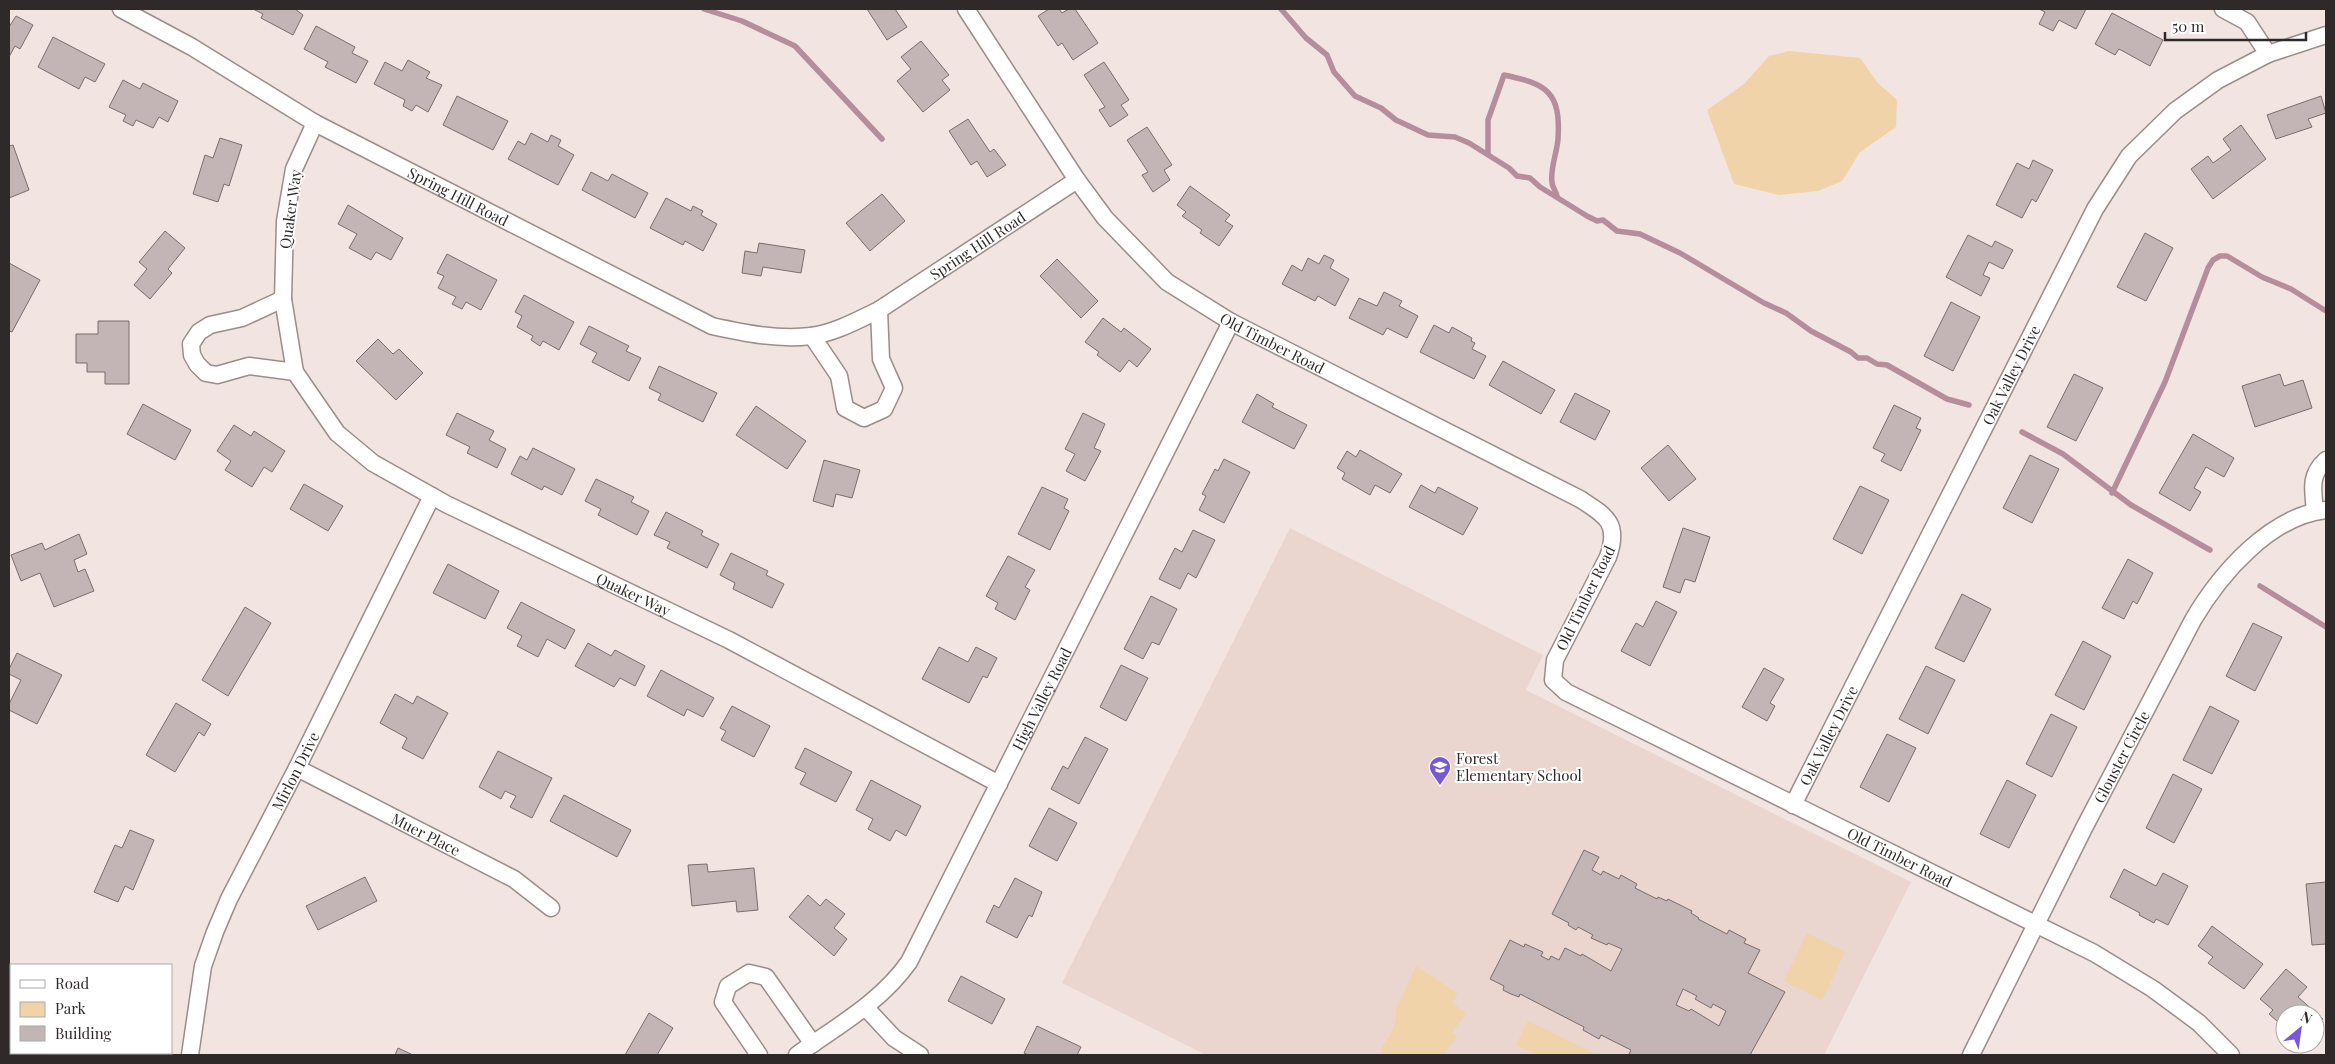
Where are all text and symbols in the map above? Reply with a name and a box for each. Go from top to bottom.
scale bar [2165,10,2306,42]
text: 50 m [2172,16,2205,36]
street label: Spring Hill Road [404,162,512,230]
street label: Quaker Way [275,168,306,250]
street label: Spring Hill Road [926,206,1030,284]
street label: Old Timber Road [1216,308,1328,378]
street label: Oak Valley Drive [1977,322,2045,428]
street label: Old Timber Road [1551,542,1619,654]
street label: Quaker Way [593,568,674,621]
street label: High Valley Road [1007,644,1076,754]
street label: Oak Valley Drive [1795,682,1862,789]
street label: Glouster Circle [2089,707,2154,806]
street label: Mirlon Drive [267,728,323,814]
place label: Forest Elementary School [1456,748,1582,785]
school or university icon: Forest Elementary School [1428,755,1452,786]
street label: Muer Place [388,808,464,860]
street label: Old Timber Road [1844,823,1956,891]
legend [10,964,172,1054]
text: Road [55,973,89,993]
text: Park [55,998,87,1018]
north arrow [2275,1004,2325,1054]
text: N [2298,1006,2316,1028]
text: Building [55,1023,112,1043]

